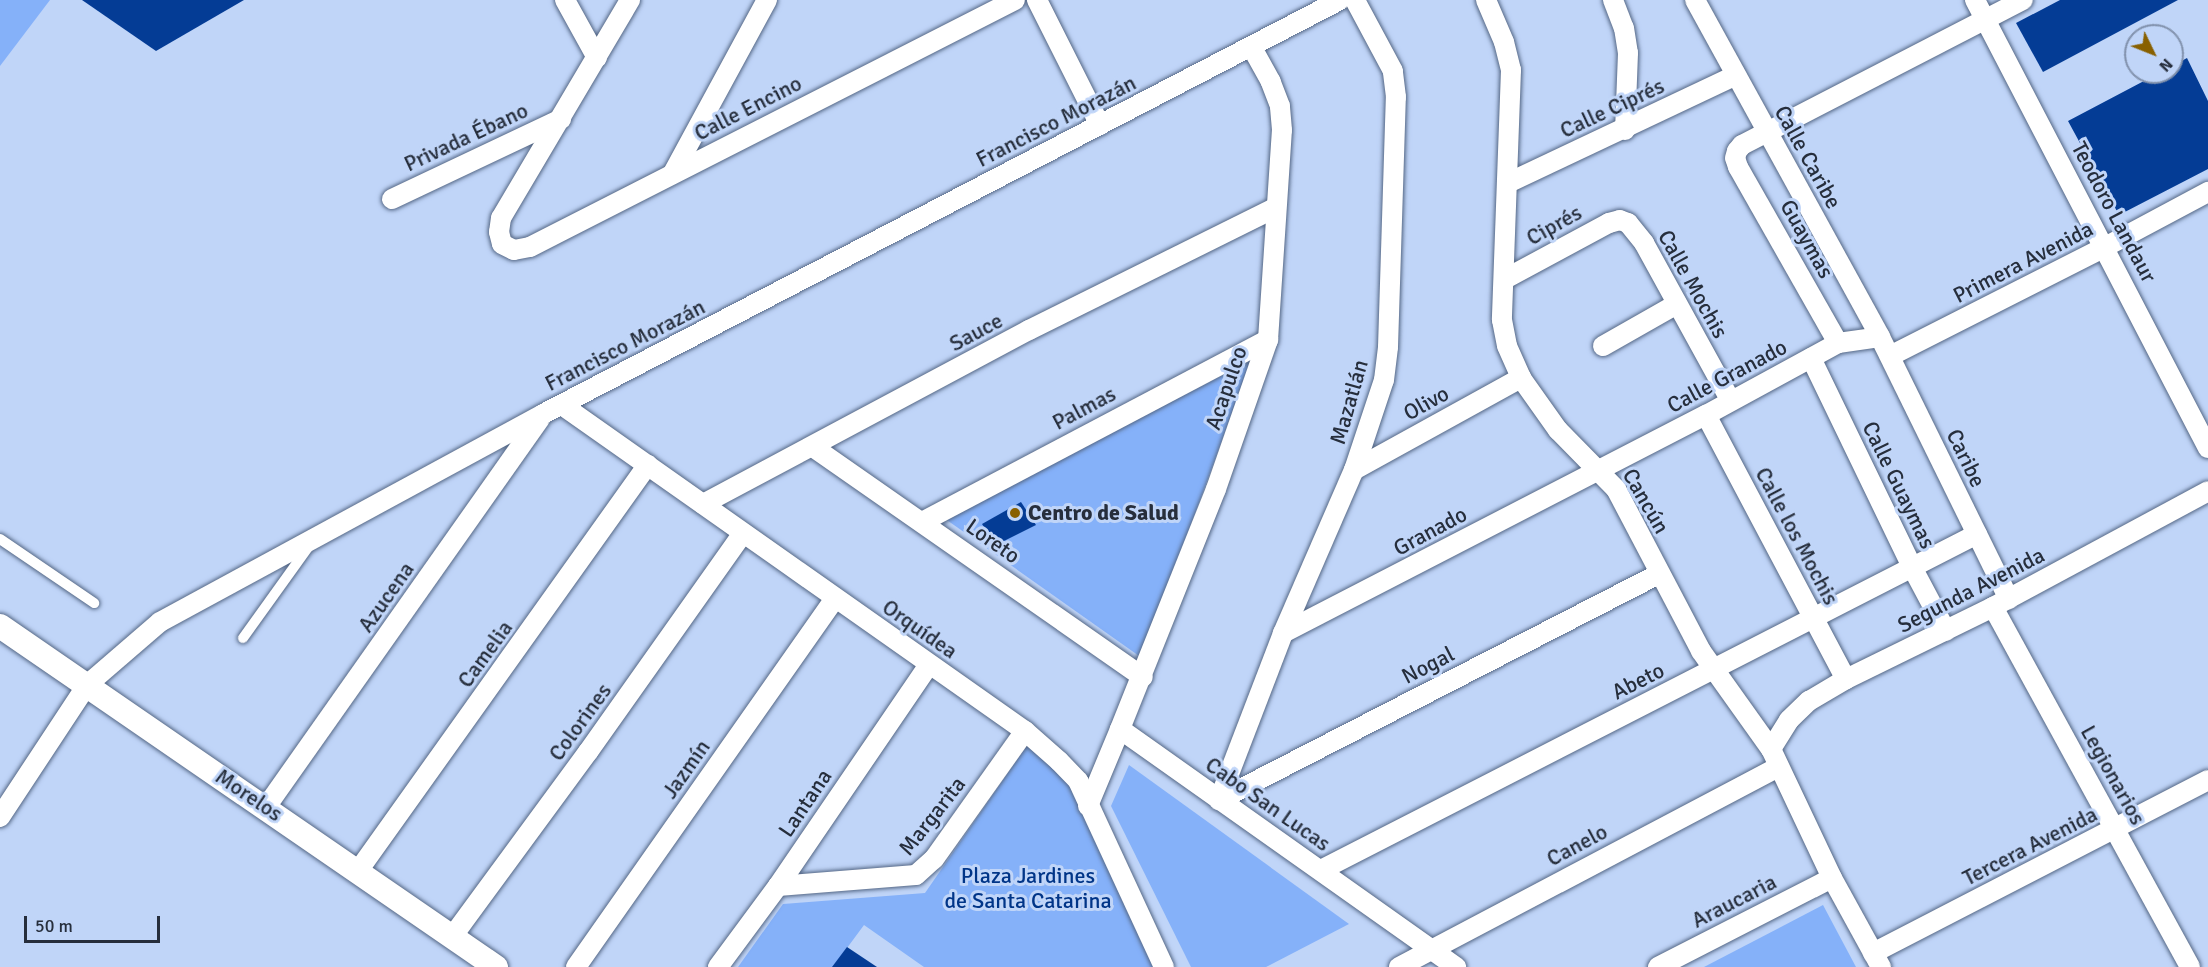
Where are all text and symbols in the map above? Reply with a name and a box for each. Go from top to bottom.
north arrow [2124,24,2184,84]
text: N [2155,54,2177,76]
street label: Francisco Morazán [972,69,1140,173]
street label: Calle Encino [690,70,806,146]
street label: Calle Ciprés [1556,72,1668,144]
street label: Privada Ébano [400,97,532,177]
street label: Calle Caribe [1769,101,1847,213]
street label: Teodoro Landaur [2066,137,2162,287]
street label: Guaymas [1775,195,1839,283]
street label: Ciprés [1522,199,1586,251]
street label: Primera Avenida [1949,215,2097,309]
street label: Calle Mochis [1652,225,1734,343]
street label: Francisco Morazán [541,293,709,397]
street label: Sauce [945,307,1007,357]
street label: Calle Granado [1663,333,1791,419]
street label: Acapulco [1199,343,1253,433]
street label: Mazatlán [1324,357,1374,447]
street label: Palmas [1048,380,1120,436]
street label: Olivo [1399,380,1453,426]
street label: Calle Guaymas [1857,417,1941,553]
street label: Caribe [1941,425,1991,491]
street label: Calle los Mochis [1750,463,1844,609]
street label: Cancún [1617,464,1675,538]
place label: Centro de Salud [1028,500,1179,526]
street label: Granado [1389,501,1471,561]
marker: Centro de Salud [1006,504,1024,522]
street label: Loreto [961,513,1025,569]
street label: Segunda Avenida [1893,542,2049,638]
street label: Azucena [352,557,420,637]
street label: Orquídea [877,594,963,664]
street label: Camelia [452,615,518,693]
street label: Nogal [1397,641,1459,689]
street label: Abeto [1608,657,1668,705]
street label: Colorines [543,678,617,766]
street label: Legionarios [2075,721,2151,829]
street label: Jazmín [656,734,716,804]
street label: Cabo San Lucas [1200,751,1336,857]
street label: Morelos [210,763,288,827]
street label: Lantana [773,764,837,842]
street label: Margarita [893,771,971,861]
street label: Tercera Avenida [1958,801,2102,891]
street label: Canelo [1542,818,1612,872]
park label: Plaza Jardines de Santa Catarina [944,862,1112,914]
street label: Araucaria [1687,868,1781,934]
scale bar [27,904,164,942]
text: 50 m [35,915,73,937]

